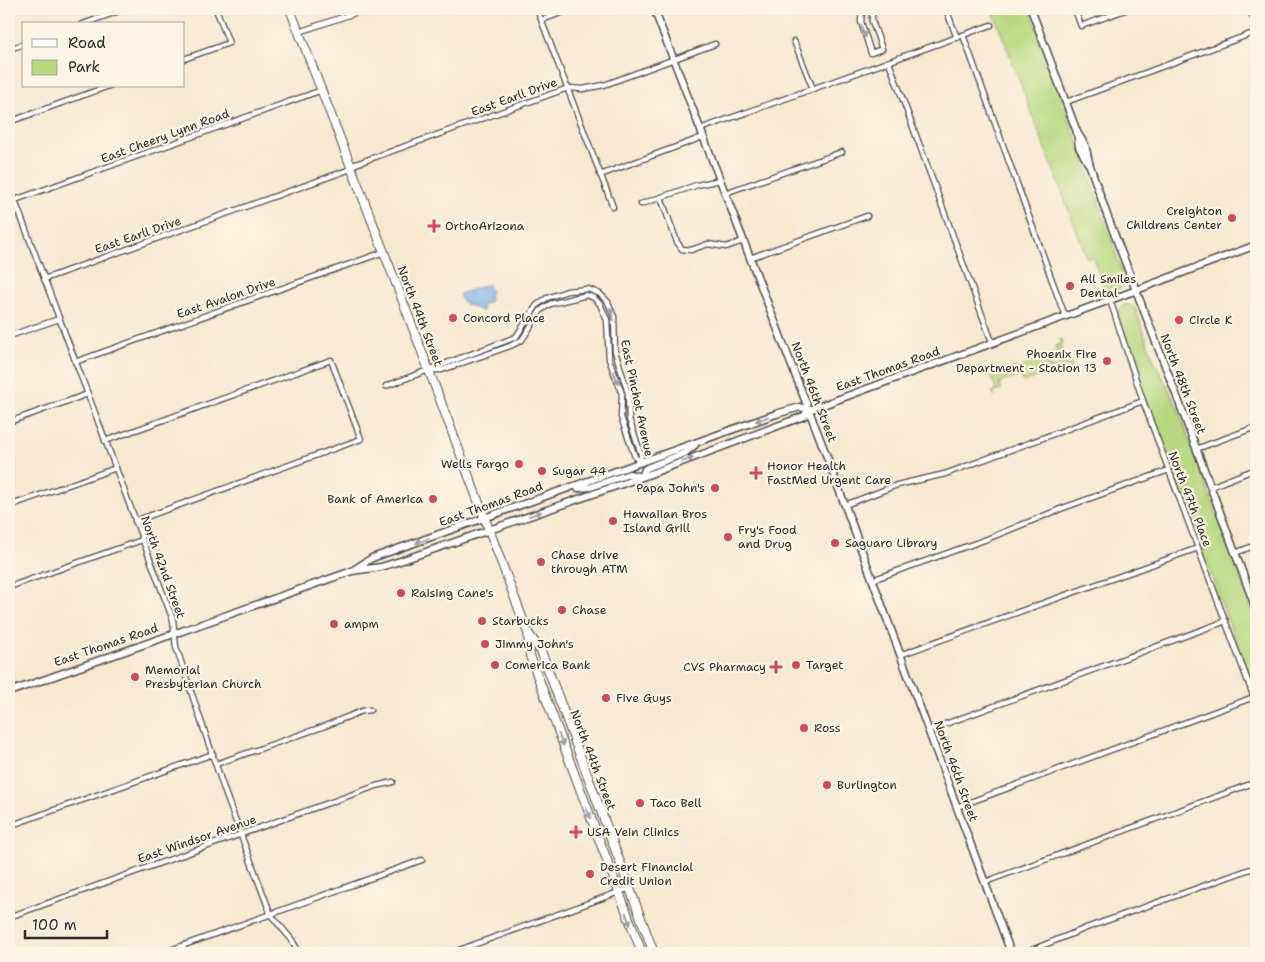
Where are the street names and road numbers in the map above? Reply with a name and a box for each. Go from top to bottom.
street label: East Earll Drive [469,74,559,120]
street label: East Cheery Lynn Road [99,105,232,167]
street label: East Earll Drive [93,213,184,257]
street label: North 44th Street [393,263,447,369]
street label: East Avalon Drive [174,274,278,322]
street label: North 48th Street [1156,332,1210,436]
street label: East Pinchot Avenue [617,338,657,458]
street label: North 46th Street [787,339,841,445]
street label: East Thomas Road [834,343,942,395]
street label: North 47th Place [1164,449,1216,549]
street label: East Thomas Road [437,478,545,530]
street label: North 42nd Street [137,514,189,620]
street label: East Thomas Road [52,620,161,670]
street label: North 44th Street [566,707,620,813]
street label: North 46th Street [930,718,982,824]
street label: East Windsor Avenue [136,811,259,867]

